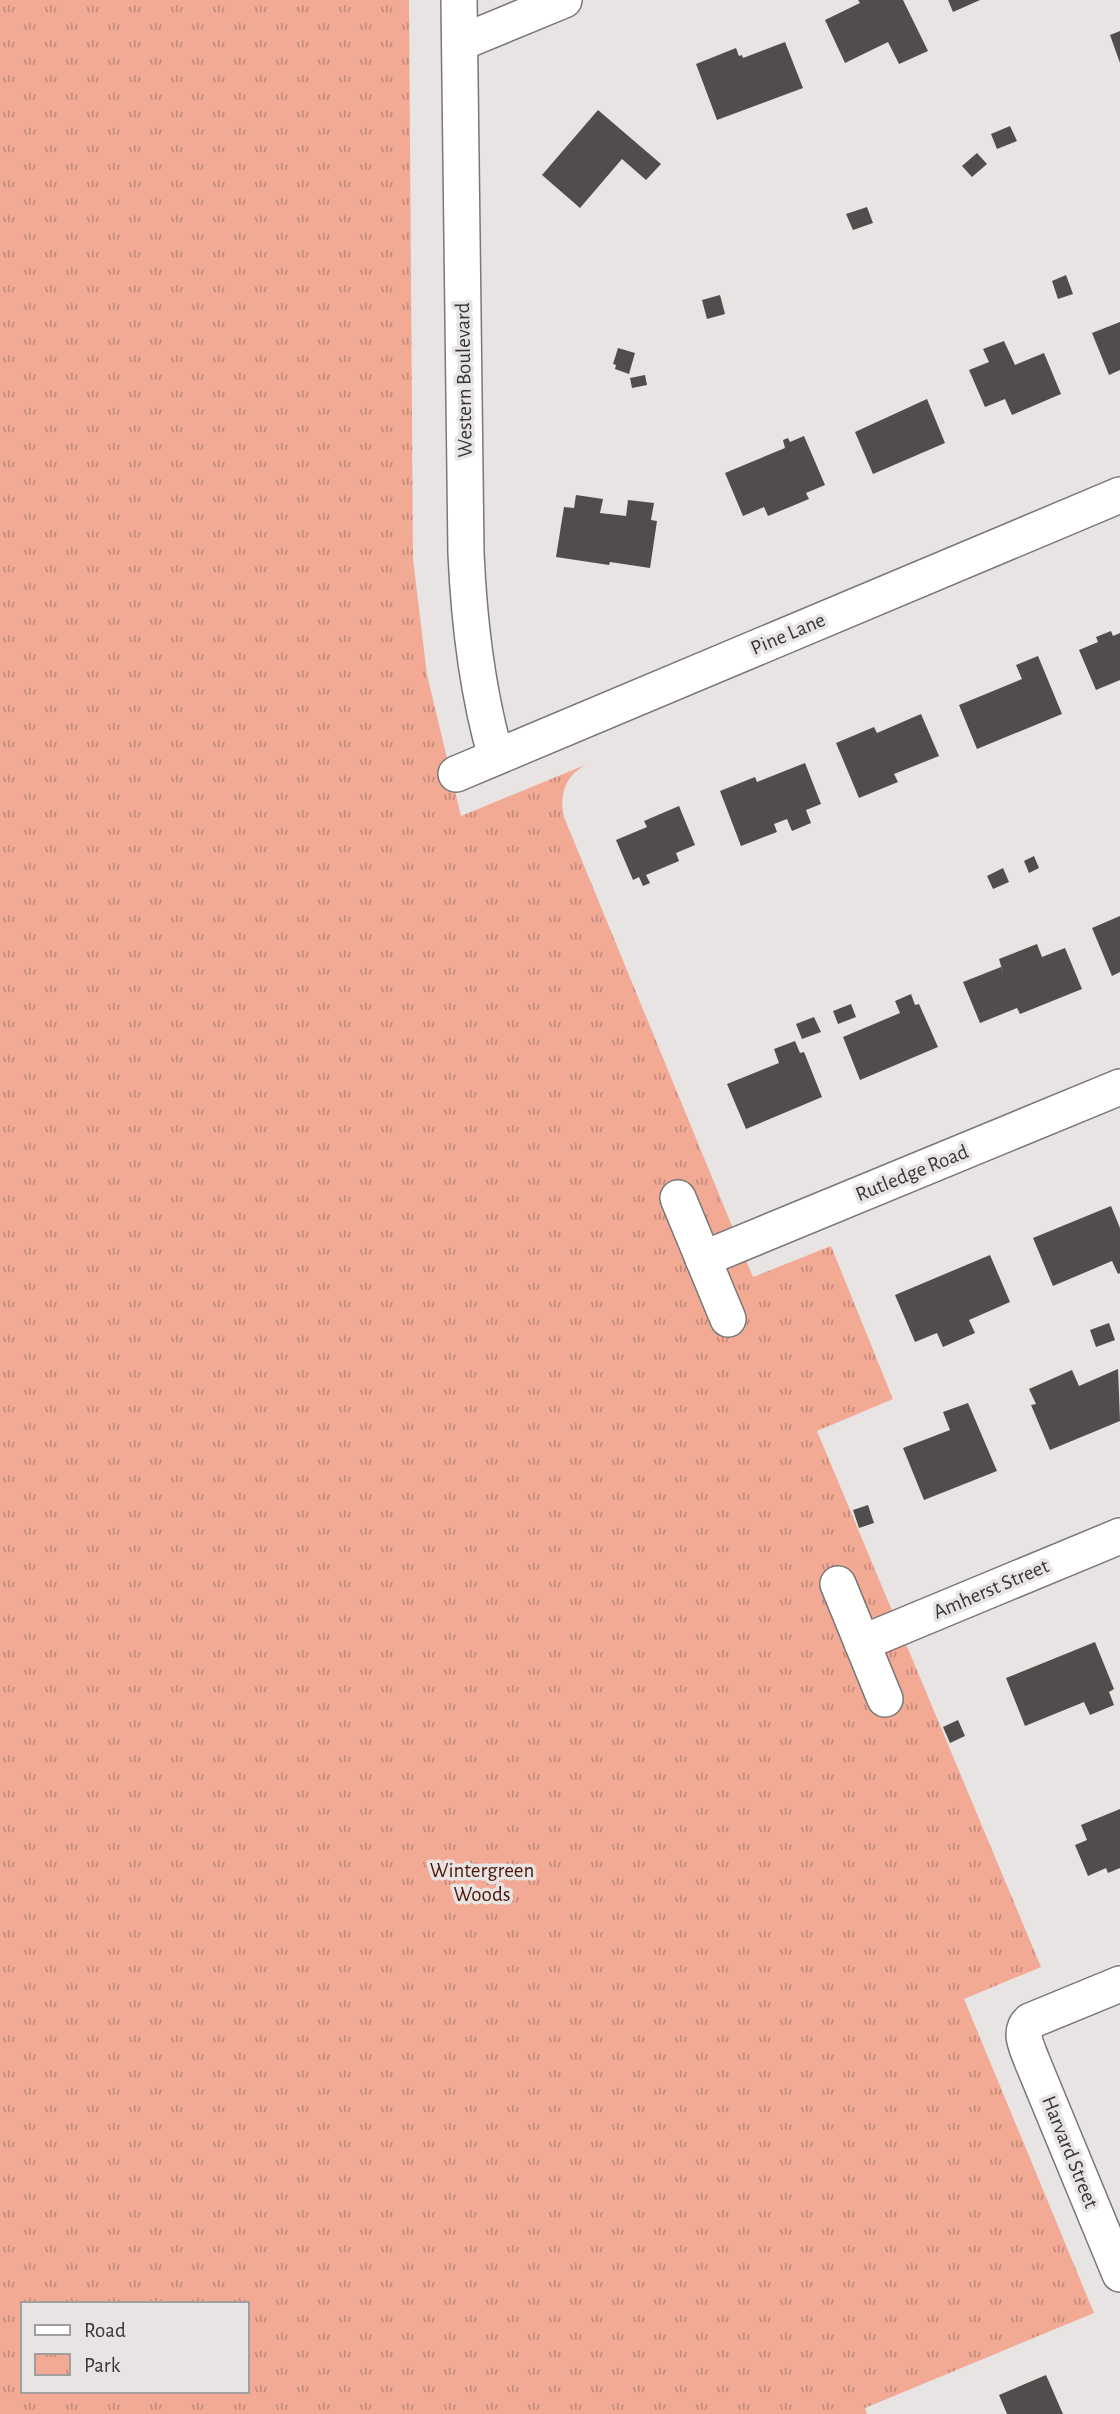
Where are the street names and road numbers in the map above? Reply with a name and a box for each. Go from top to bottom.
street label: Western Boulevard [452,302,476,458]
street label: Pine Lane [748,609,828,659]
street label: Rutledge Road [853,1141,971,1205]
street label: Amherst Street [930,1555,1052,1623]
street label: Harvard Street [1038,2093,1102,2211]

